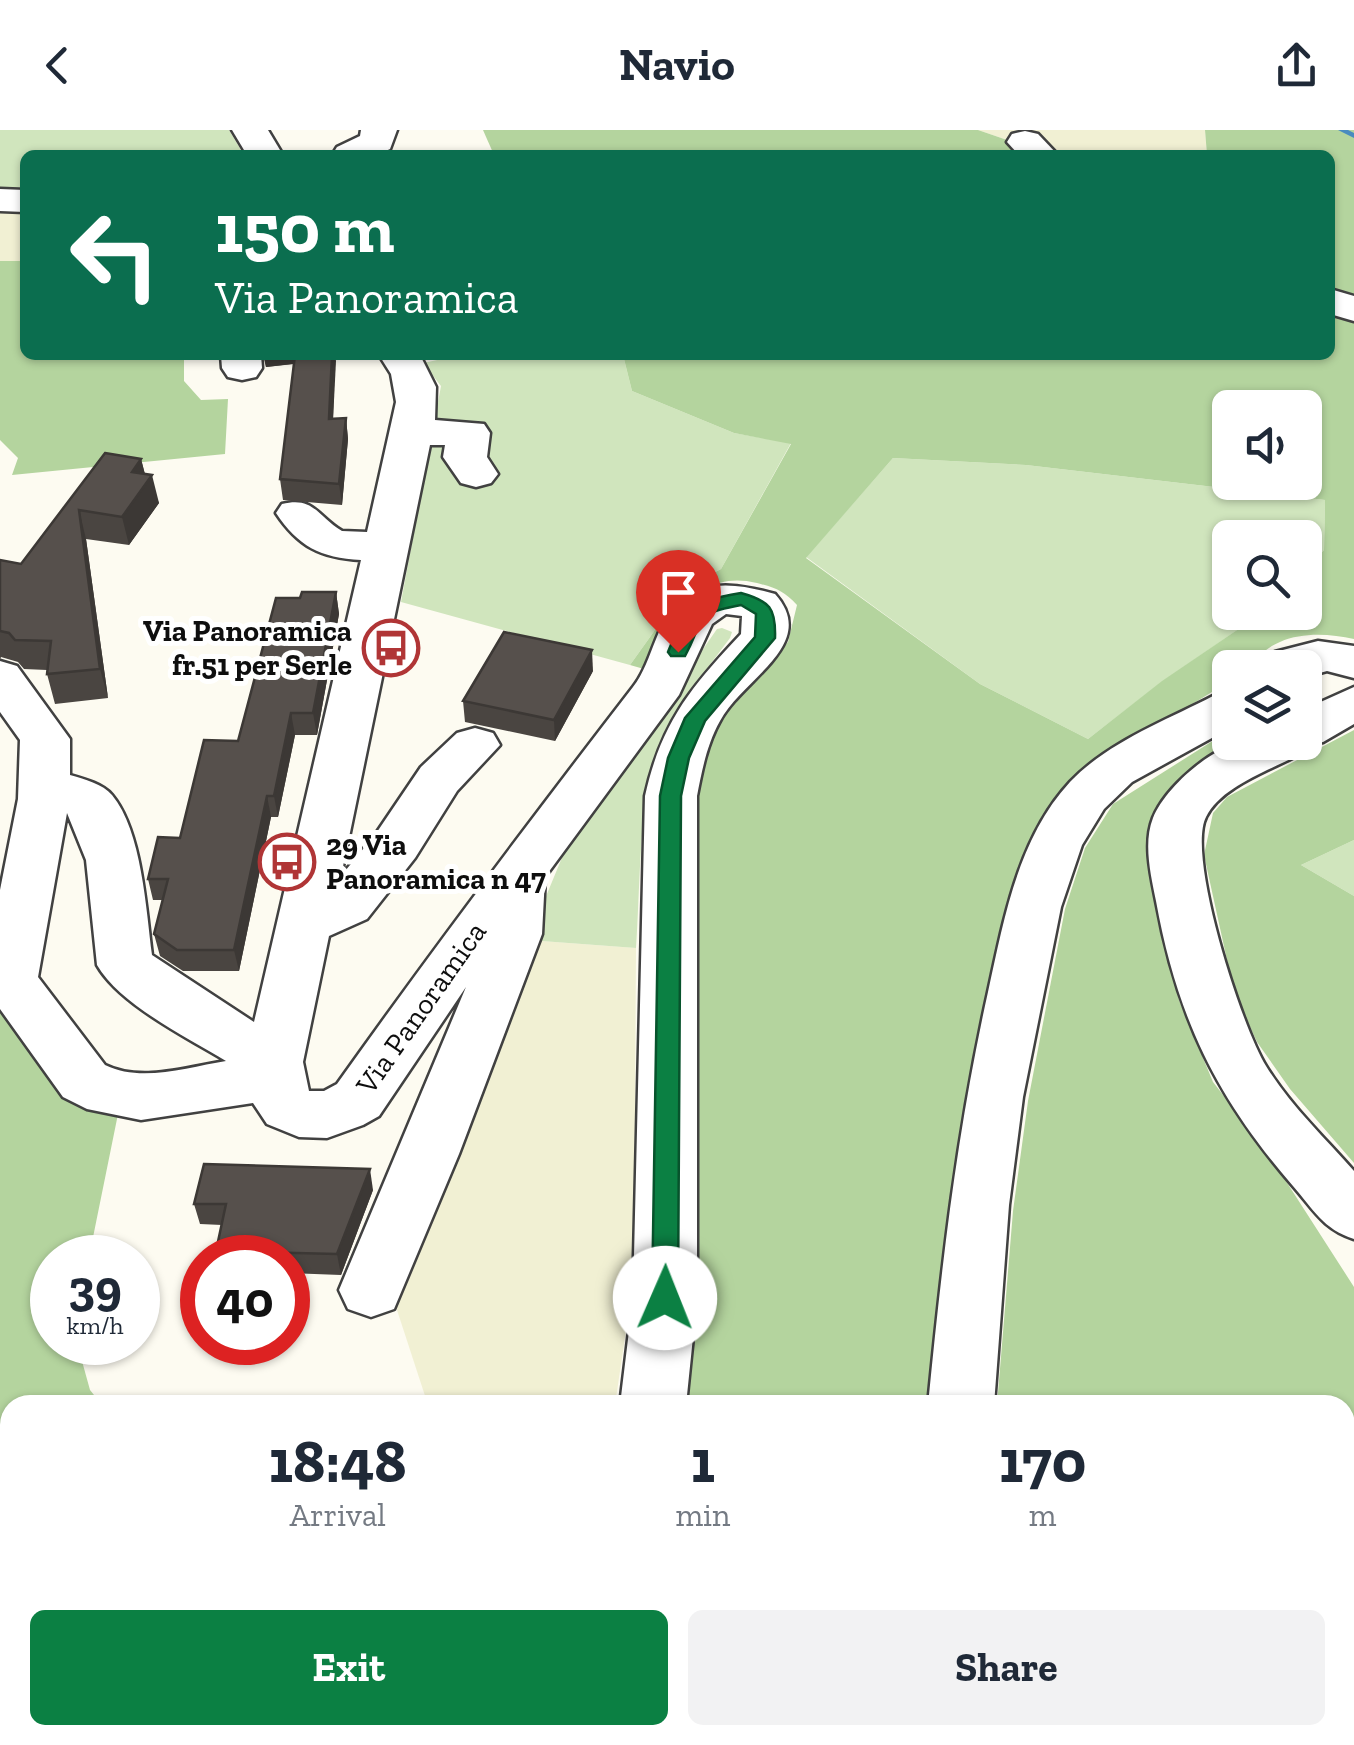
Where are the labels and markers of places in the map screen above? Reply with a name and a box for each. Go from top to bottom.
pin [636,550,721,653]
place label: Via Panoramica fr.51 per Serle [143,613,352,683]
bus stop icon: Via Panoramica fr.51 per Serle [361,618,421,678]
place label: 29 Via Panoramica n 47 [326,827,546,897]
bus stop icon: 29 Via Panoramica n 47 [257,832,317,892]

